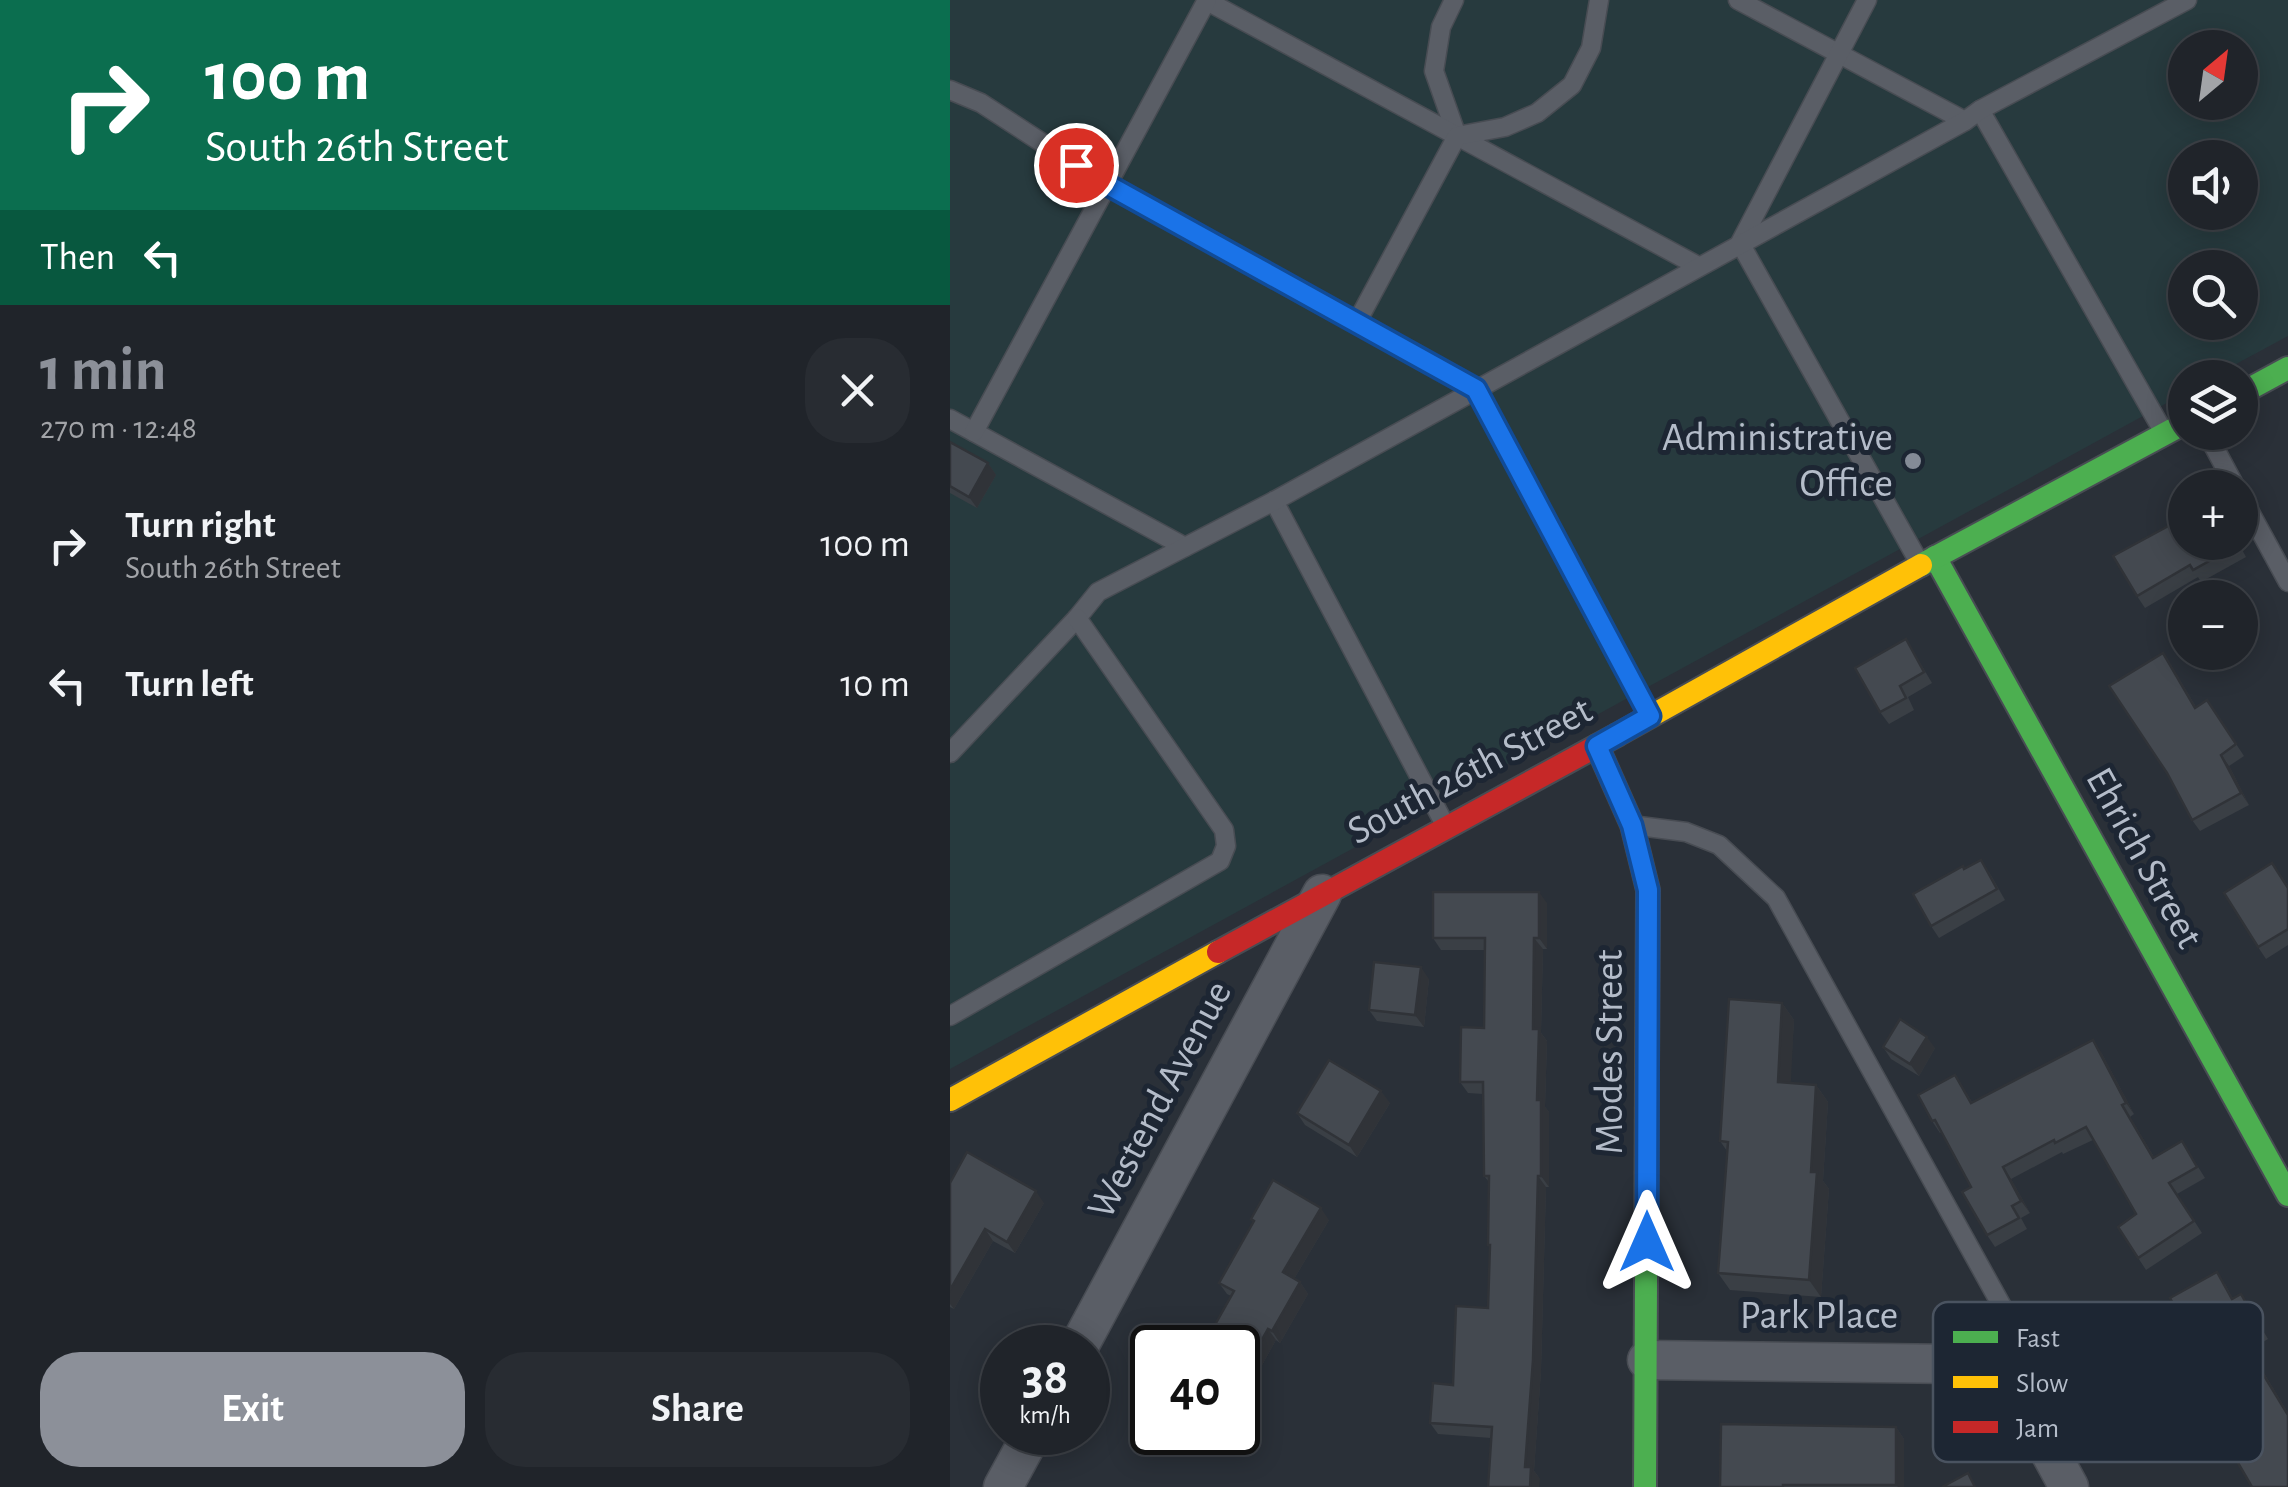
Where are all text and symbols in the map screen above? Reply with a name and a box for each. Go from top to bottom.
north arrow [2168,30,2258,120]
map controls [2168,30,2258,670]
icon: right [40,40,170,170]
text: 100 m [205,43,370,113]
pin [1034,123,1119,208]
text: South 26th Street [205,125,508,170]
icon: arrive [1049,138,1104,193]
button: sound [2168,140,2258,230]
icon: left [135,230,190,285]
text: Then [40,239,115,277]
button: search [2168,250,2258,340]
button: close [805,338,910,443]
text: 1 min [40,341,166,401]
button: layers [2168,360,2258,450]
text: 270 m · 12:48 [40,412,197,444]
place label: Administrative Office [1662,418,1893,504]
marker: Administrative Office [1902,450,1924,472]
button: + [2168,470,2258,560]
text: Turn right [125,507,275,545]
icon: right [40,518,95,573]
text: 100 m [820,526,910,564]
text: South 26th Street [125,552,341,584]
button: − [2168,580,2258,670]
icon: left [40,658,95,713]
text: Turn left [125,666,253,704]
text: 10 m [840,666,910,704]
street label: South 26th Street [1342,690,1599,852]
street label: Ehrich Street [2078,761,2210,955]
street label: Modes Street [1590,949,1630,1155]
street label: Westend Avenue [1081,975,1239,1225]
position arrow [1595,1190,1699,1294]
street label: Park Place [1740,1296,1898,1336]
legend [1933,1302,2263,1462]
speed limit sign: 40 [1130,1325,1260,1455]
text: Fast [2016,1325,2060,1353]
button: Exit [40,1352,465,1467]
button: Share [485,1352,910,1467]
text: 38 [1022,1353,1068,1403]
text: Slow [2016,1370,2068,1398]
text: km/h [1019,1403,1071,1428]
text: Jam [2016,1415,2059,1443]

